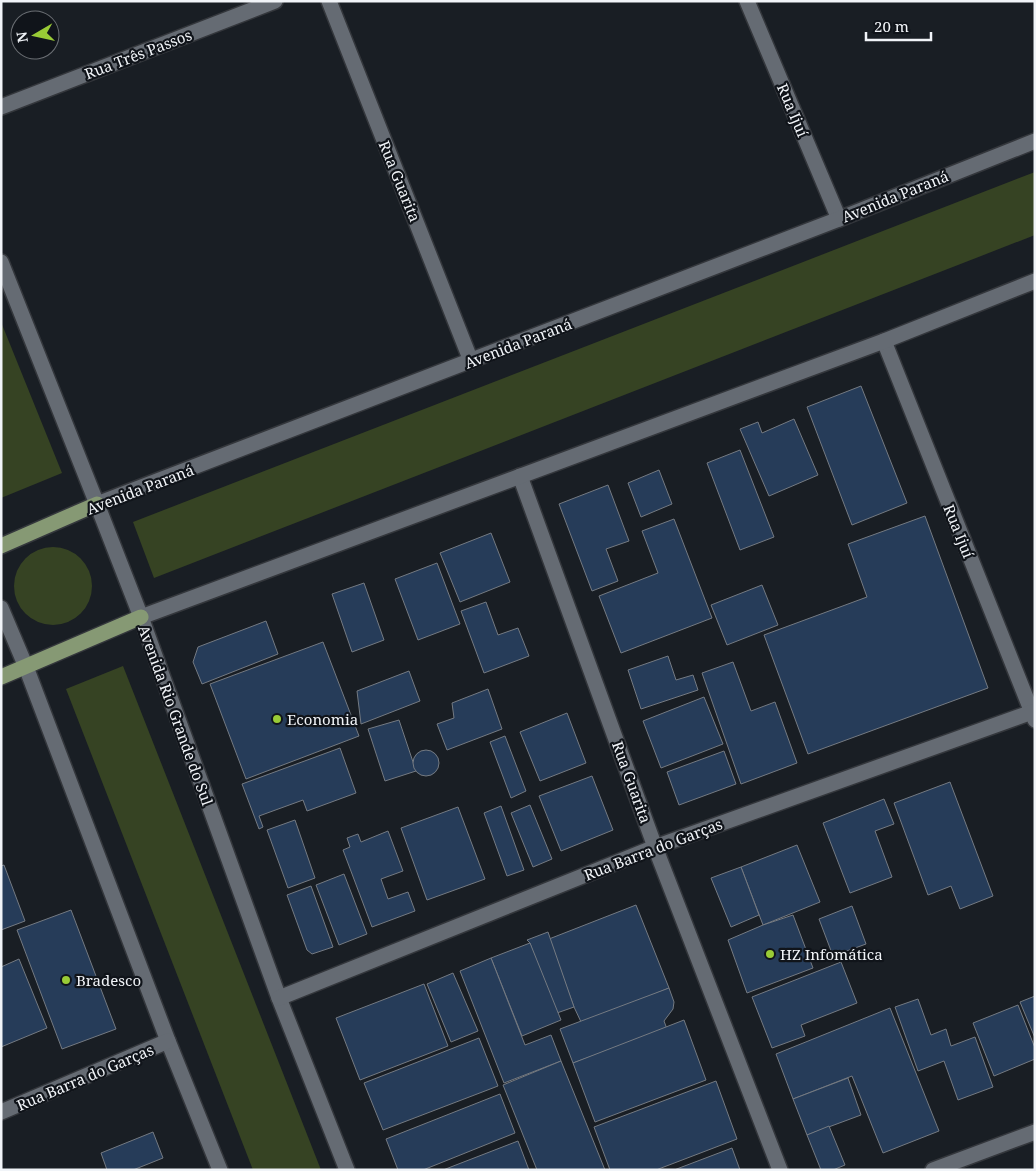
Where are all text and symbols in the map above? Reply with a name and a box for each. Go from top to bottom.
north arrow [10,10,60,60]
scale bar [866,10,931,42]
text: 20 m [874,16,909,36]
street label: Rua Três Passos [82,24,195,84]
text: N [11,30,32,44]
street label: Rua Ijuí [773,80,813,140]
street label: Rua Guarita [375,137,425,225]
street label: Avenida Paraná [839,166,951,226]
street label: Avenida Paraná [462,313,574,373]
street label: Avenida Paraná [84,459,196,519]
street label: Rua Ijuí [939,501,979,561]
street label: Avenida Rio Grande do Sul [134,622,218,808]
place label: Economia [287,709,358,729]
marker: Economia [271,713,283,725]
street label: Rua Guarita [608,738,656,826]
street label: Rua Barra do Garças [581,813,725,885]
place label: HZ Infomática [780,944,883,964]
marker: HZ Infomática [764,948,776,960]
place label: Bradesco [76,970,141,990]
marker: Bradesco [60,974,72,986]
street label: Rua Barra do Garças [14,1039,157,1115]

